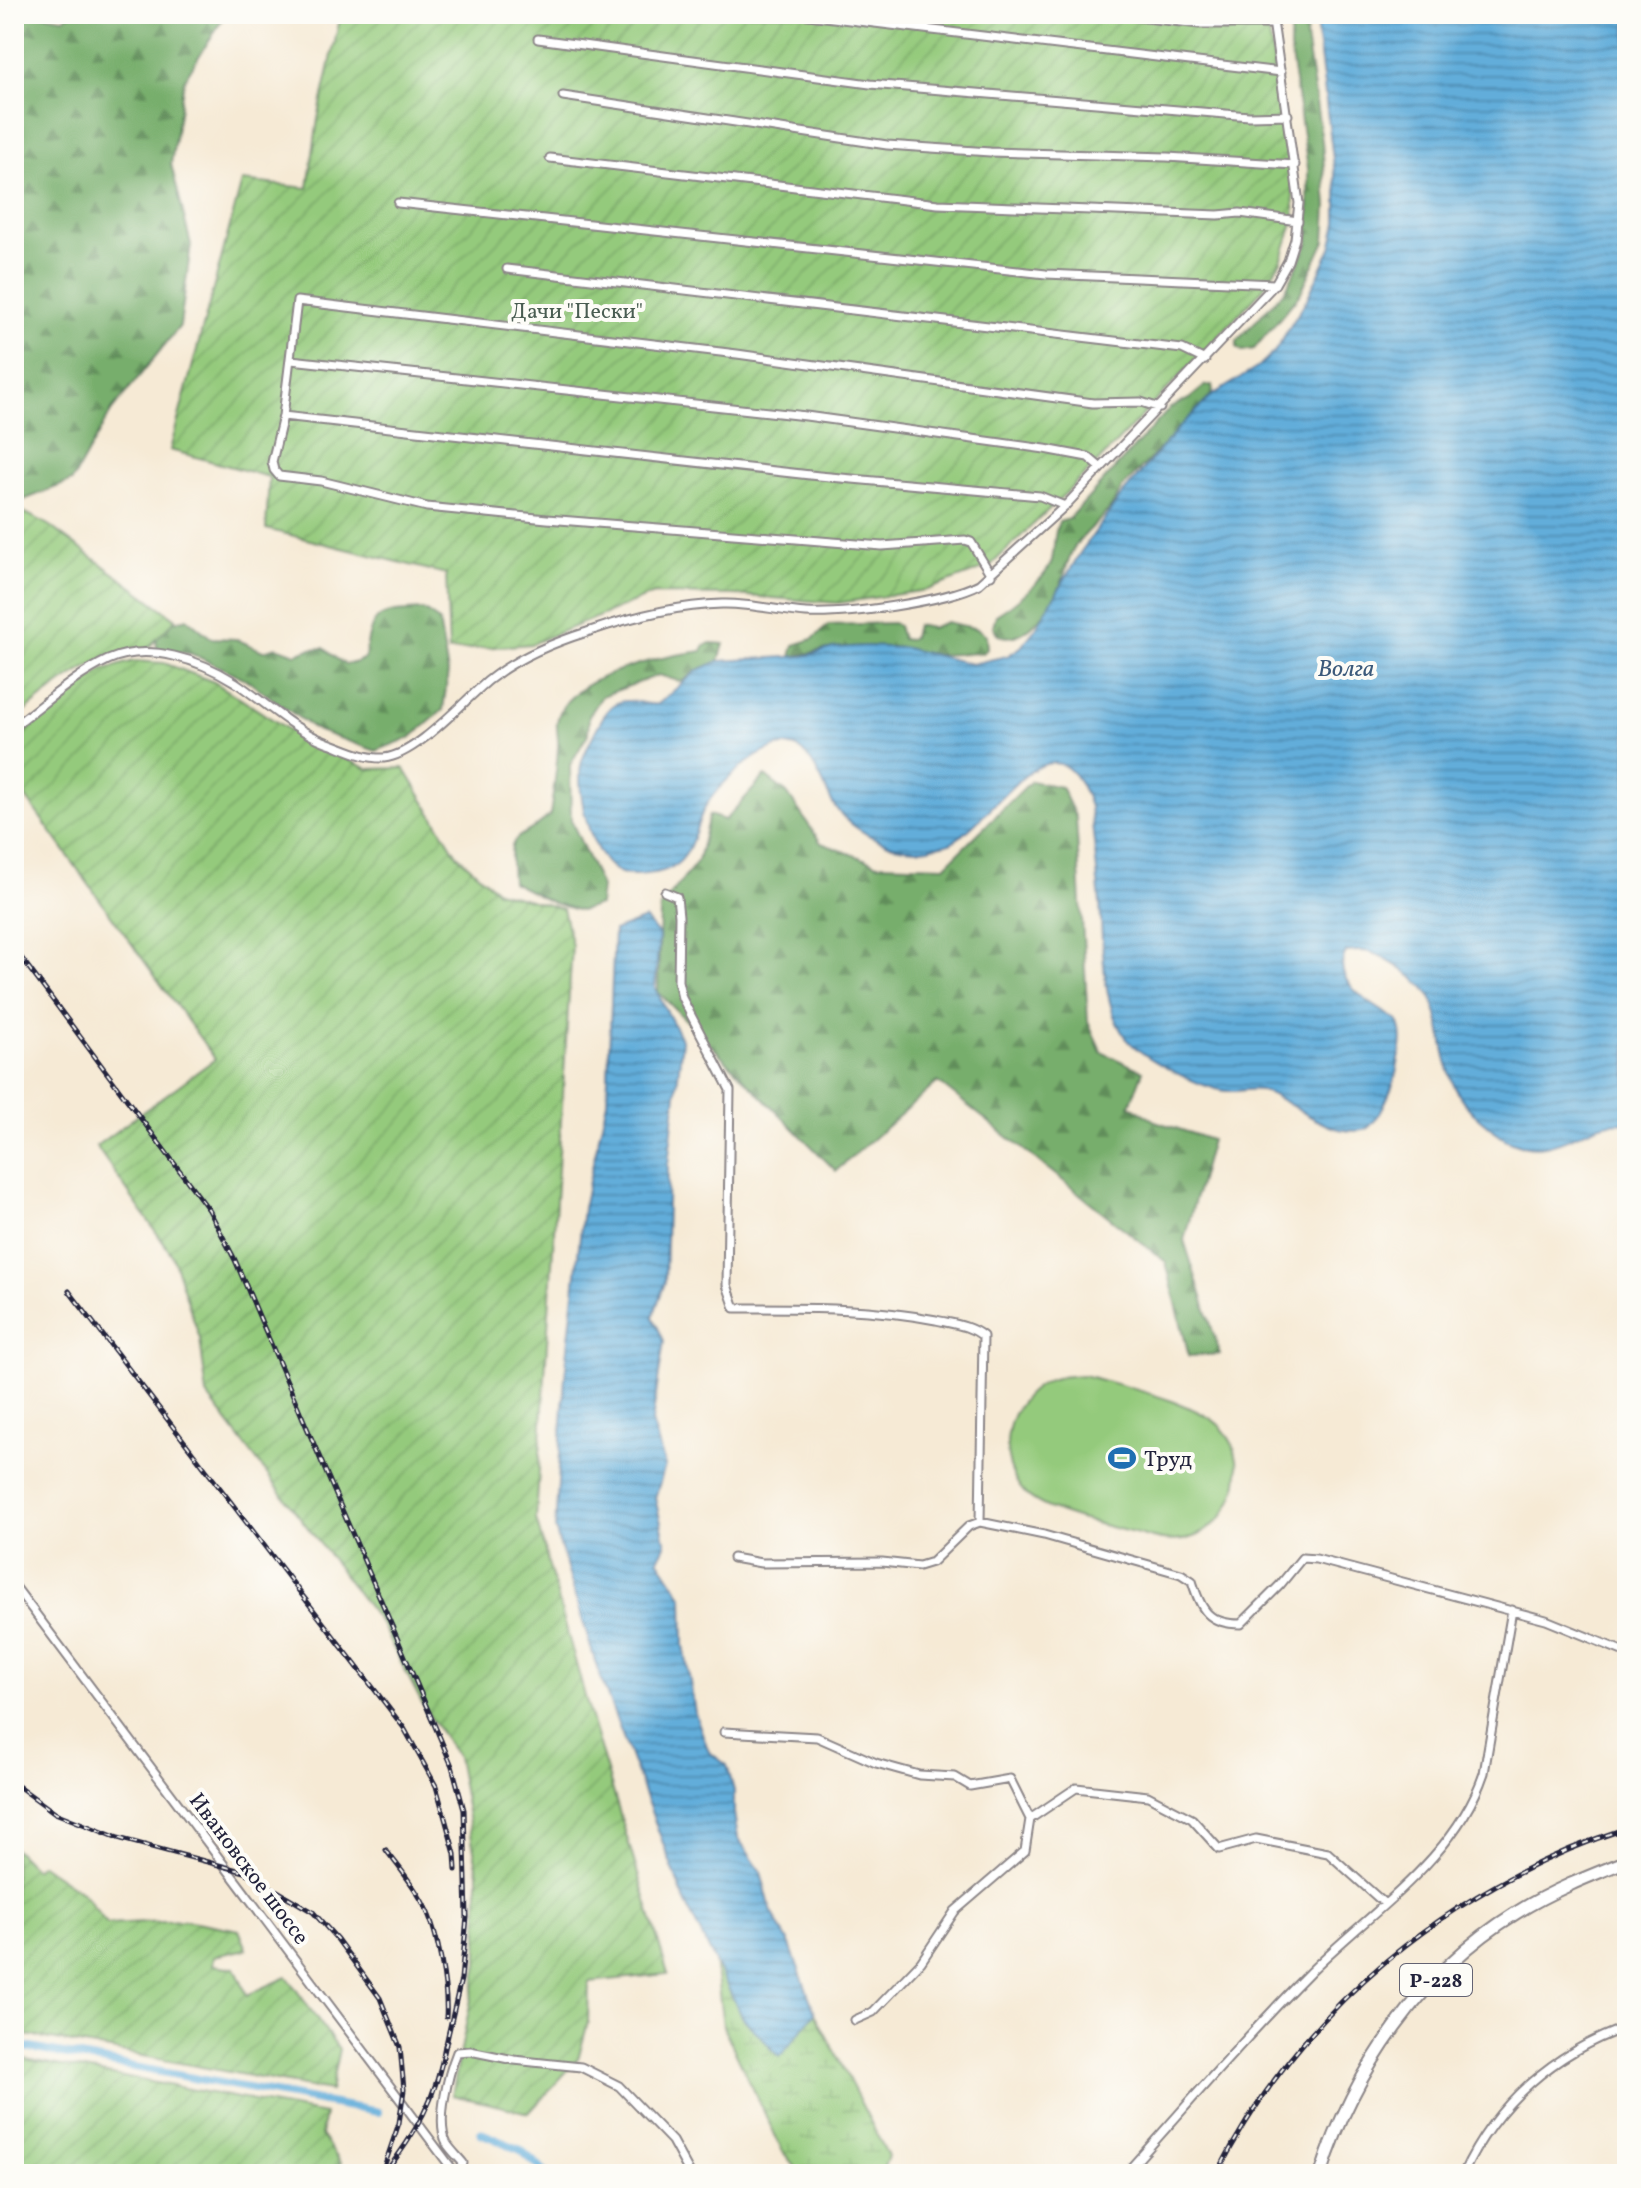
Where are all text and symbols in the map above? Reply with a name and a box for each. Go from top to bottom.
park label: Дачи "Пески" [511,297,643,328]
water label: Волга [1318,653,1374,687]
sports icon: Труд [1107,1443,1137,1473]
place label: Труд [1144,1445,1193,1476]
street label: Ивановское шоссе [181,1787,315,1952]
road number: Р-228 [1400,1964,1472,1996]

